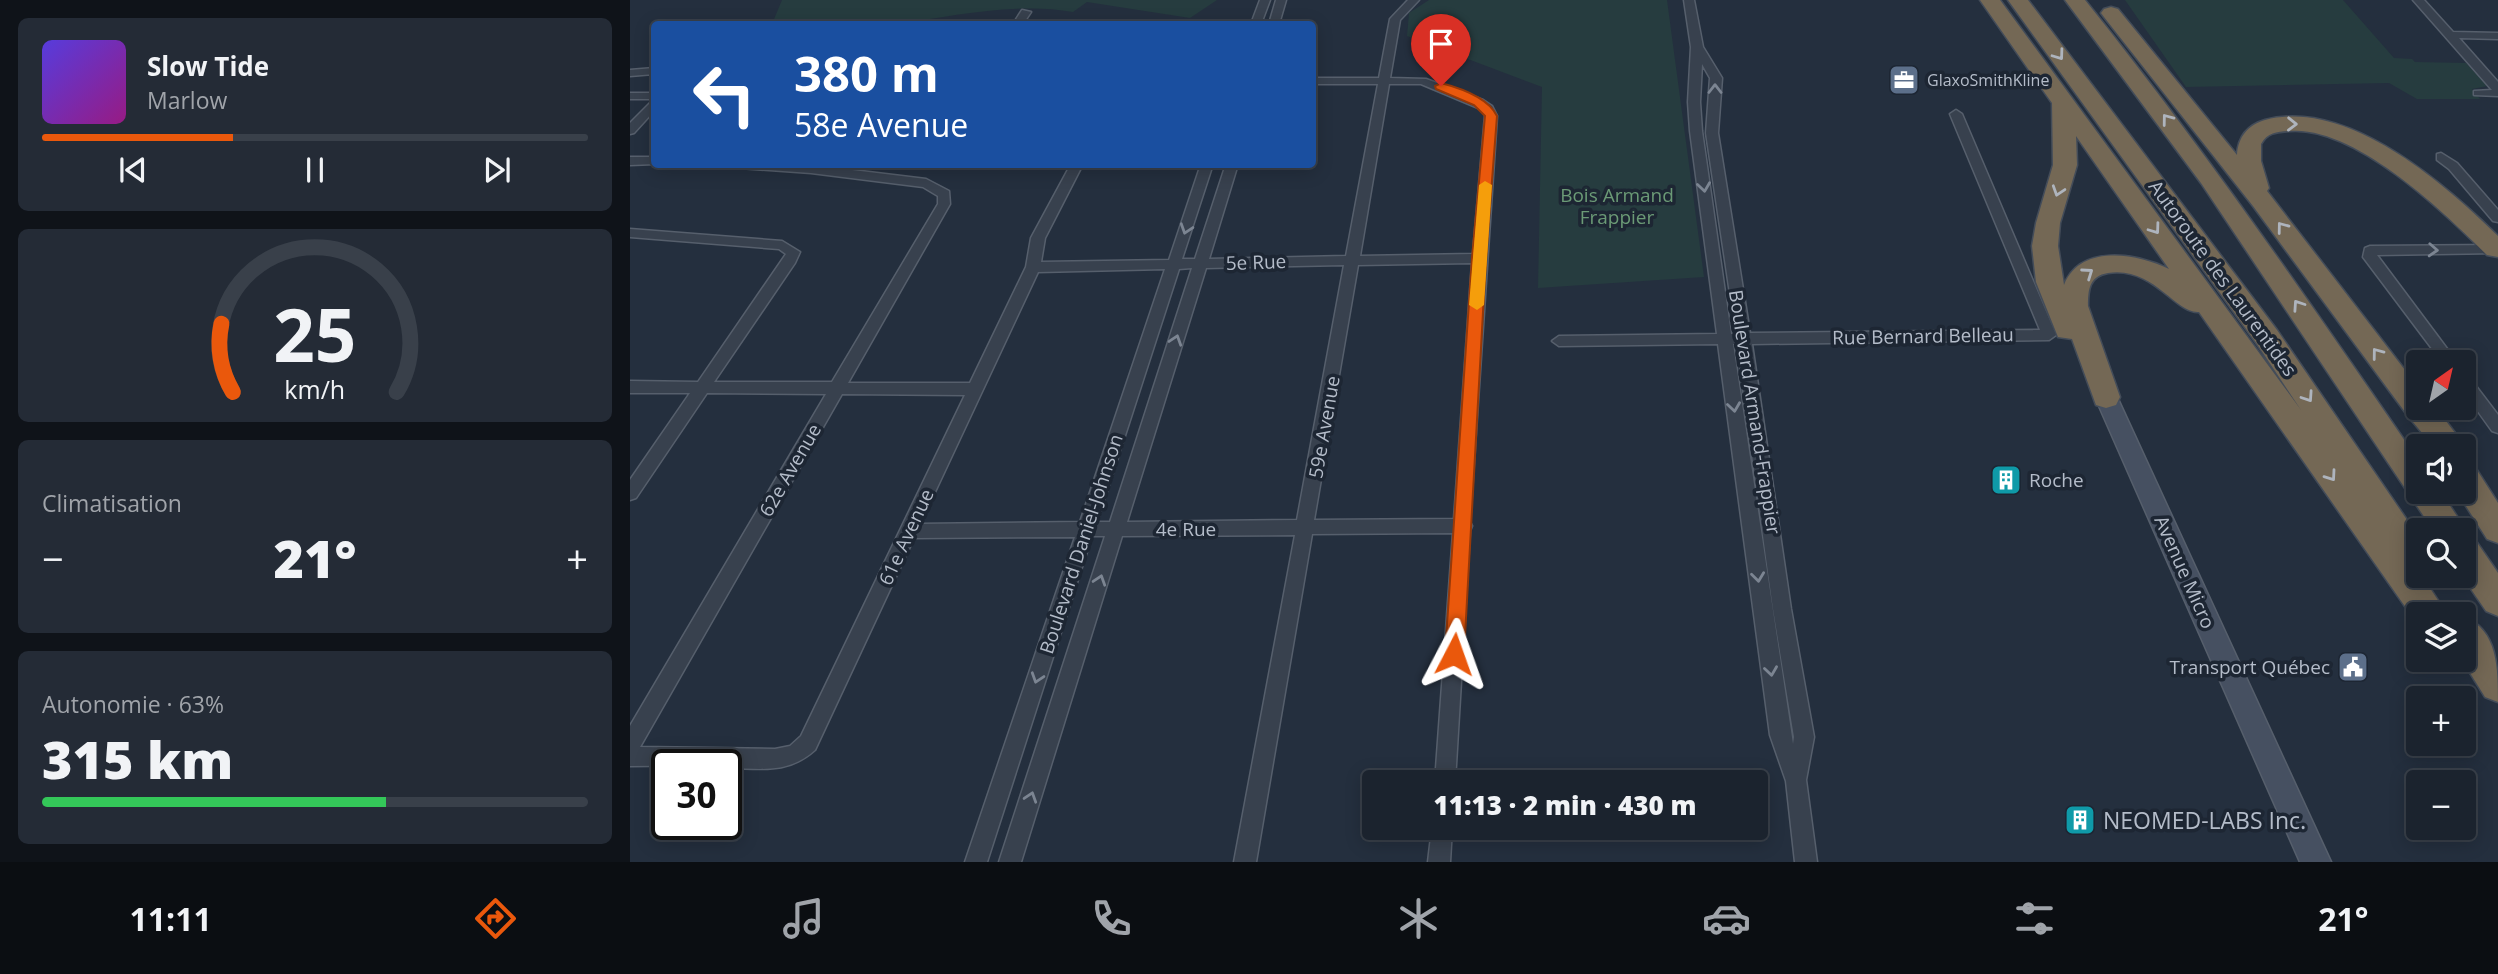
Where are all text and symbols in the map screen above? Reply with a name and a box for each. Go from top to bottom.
pin [1411,14,1471,86]
icon: arrive [1422,25,1460,63]
text: 380 m [794,40,939,106]
one-way arrow [2050,47,2063,60]
text: Slow Tide [147,48,269,84]
icon: left [679,49,770,140]
office icon: GlaxoSmithKline [1887,63,1921,97]
place label: GlaxoSmithKline [1927,69,2049,91]
one-way arrow [1707,83,1723,94]
text: Marlow [147,84,227,116]
text: 58e Avenue [794,103,968,146]
one-way arrow [2162,115,2175,127]
one-way arrow [2287,116,2298,132]
icon: previous [114,151,152,189]
icon: pause [296,151,334,189]
icon: next [478,151,516,189]
street label: Autoroute des Laurentides [2143,175,2303,381]
one-way arrow [1696,181,1711,193]
park label: Bois Armand Frappier [1560,182,1674,230]
one-way arrow [2052,184,2066,197]
one-way arrow [2147,221,2159,234]
one-way arrow [1180,223,1194,235]
one-way arrow [2277,223,2290,235]
one-way arrow [2428,242,2439,257]
street label: 5e Rue [1225,248,1287,276]
one-way arrow [2080,269,2093,281]
text: 25 [273,284,357,383]
street label: Boulevard Armand-Frappier [1723,288,1787,536]
one-way arrow [2294,300,2306,313]
street label: Rue Bernard Belleau [1832,321,2014,351]
one-way arrow [1168,334,1182,347]
one-way arrow [2373,349,2386,361]
north arrow [2406,350,2476,420]
map controls [2406,350,2476,840]
text: km/h [285,371,345,405]
street label: 59e Avenue [1302,374,1346,480]
one-way arrow [2300,389,2312,402]
one-way arrow [1727,401,1742,413]
street label: 62e Avenue [753,419,827,521]
street label: Boulevard Daniel-Johnson [1033,431,1129,657]
button: sound [2406,434,2476,504]
building icon: Roche [1989,463,2023,497]
place label: Roche [2029,467,2084,493]
one-way arrow [2323,468,2335,481]
street label: 61e Avenue [872,485,940,589]
text: Climatisation [42,487,182,519]
street label: Avenue Micro [2148,511,2222,633]
street label: 4e Rue [1156,516,1216,542]
button: search [2406,518,2476,588]
text: 21° [274,522,356,593]
text: − [42,532,64,584]
text: + [566,532,588,584]
one-way arrow [1750,571,1765,583]
one-way arrow [1092,574,1106,587]
button: layers [2406,602,2476,672]
position arrow [1417,617,1491,691]
public building icon: Transport Québec [2336,650,2370,684]
place label: Transport Québec [2169,654,2330,680]
one-way arrow [1763,665,1778,677]
one-way arrow [1031,671,1045,683]
button: + [2406,686,2476,756]
text: Autonomie · 63% [42,688,224,720]
text: 315 km [42,723,233,794]
speed limit sign: 30 [651,749,742,840]
button: − [2406,770,2476,840]
text: 11:13 · 2 min · 430 m [1434,787,1696,823]
one-way arrow [1023,791,1037,804]
building icon: NEOMED-LABS Inc. [2063,803,2097,837]
place label: NEOMED-LABS Inc. [2103,804,2306,836]
icon: directions [471,894,520,943]
icon: music [779,894,828,943]
icon: phone [1087,894,1136,943]
icon: climate [1394,894,1443,943]
icon: car [1702,894,1751,943]
icon: filters [2010,894,2059,943]
text: 11:11 [129,897,212,940]
text: 21° [2318,897,2369,940]

